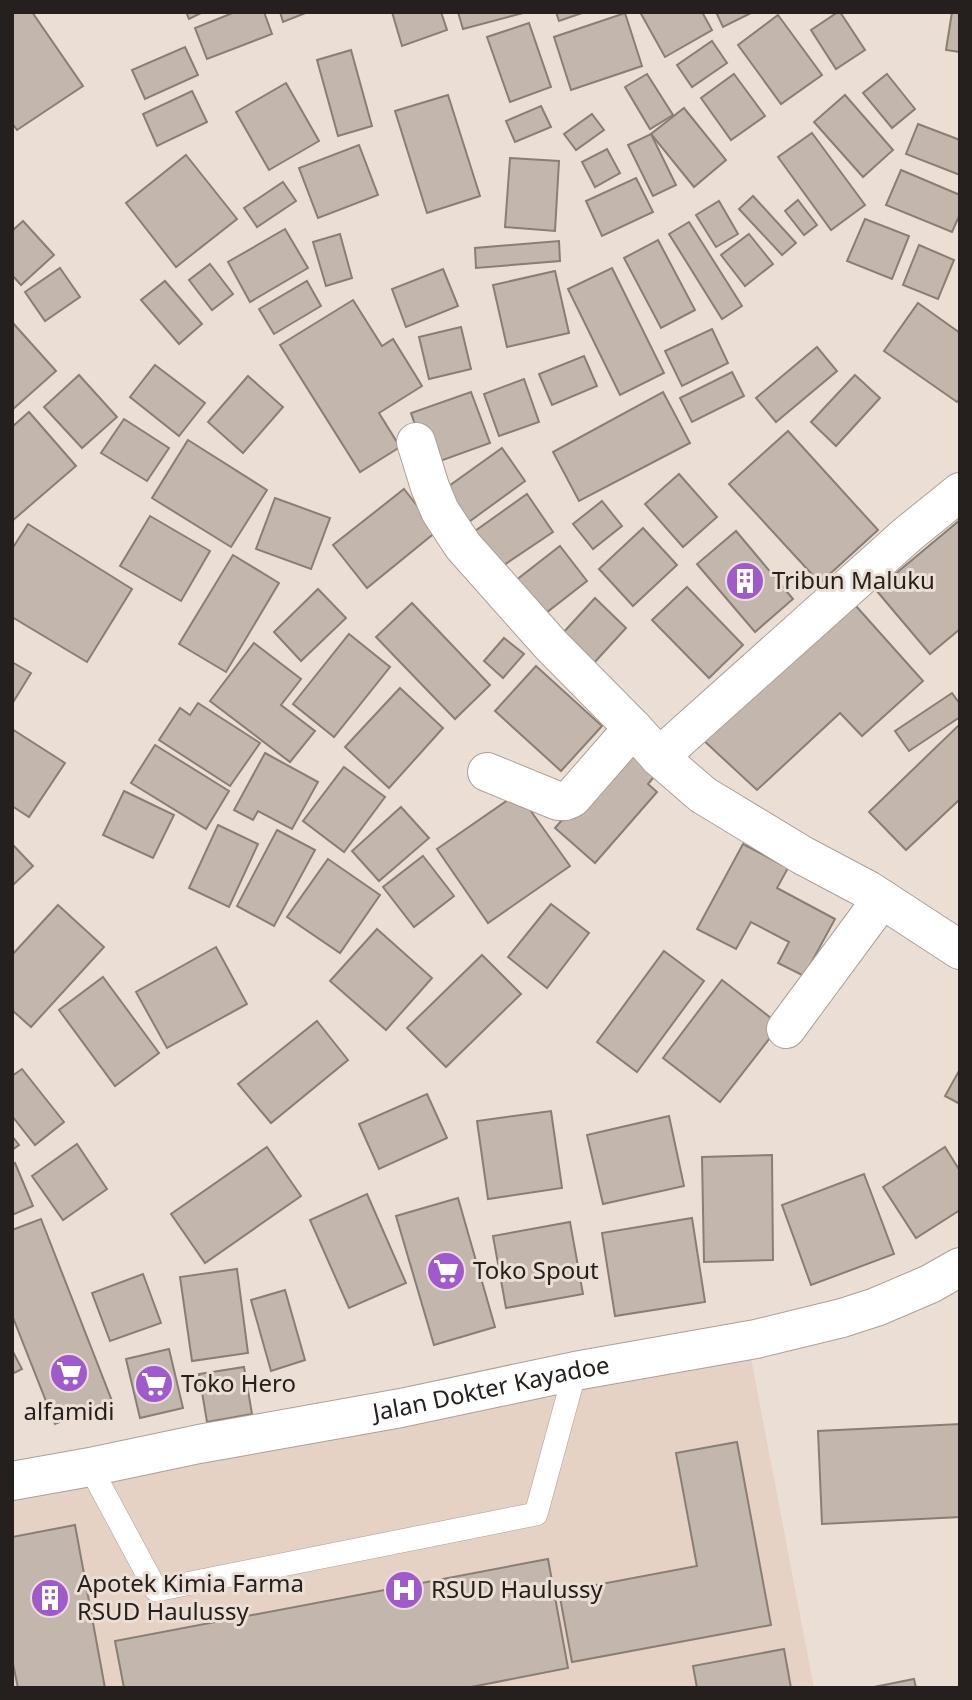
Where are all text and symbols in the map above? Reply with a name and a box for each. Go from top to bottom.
building icon: Tribun Maluku [724,560,766,602]
place label: Tribun Maluku [772,563,935,596]
supermarket icon: Toko Spout [425,1250,467,1292]
place label: Toko Spout [473,1253,599,1286]
street label: Jalan Dokter Kayadoe [368,1347,612,1428]
supermarket icon: alfamidi [48,1352,90,1394]
supermarket icon: Toko Hero [133,1363,175,1405]
place label: Toko Hero [181,1366,296,1399]
place label: alfamidi [24,1394,114,1427]
place label: Apotek Kimia Farma RSUD Haulussy [77,1566,304,1627]
hospital icon: RSUD Haulussy [383,1569,425,1611]
place label: RSUD Haulussy [431,1572,604,1605]
building icon: Apotek Kimia Farma RSUD Haulussy [29,1577,71,1619]

